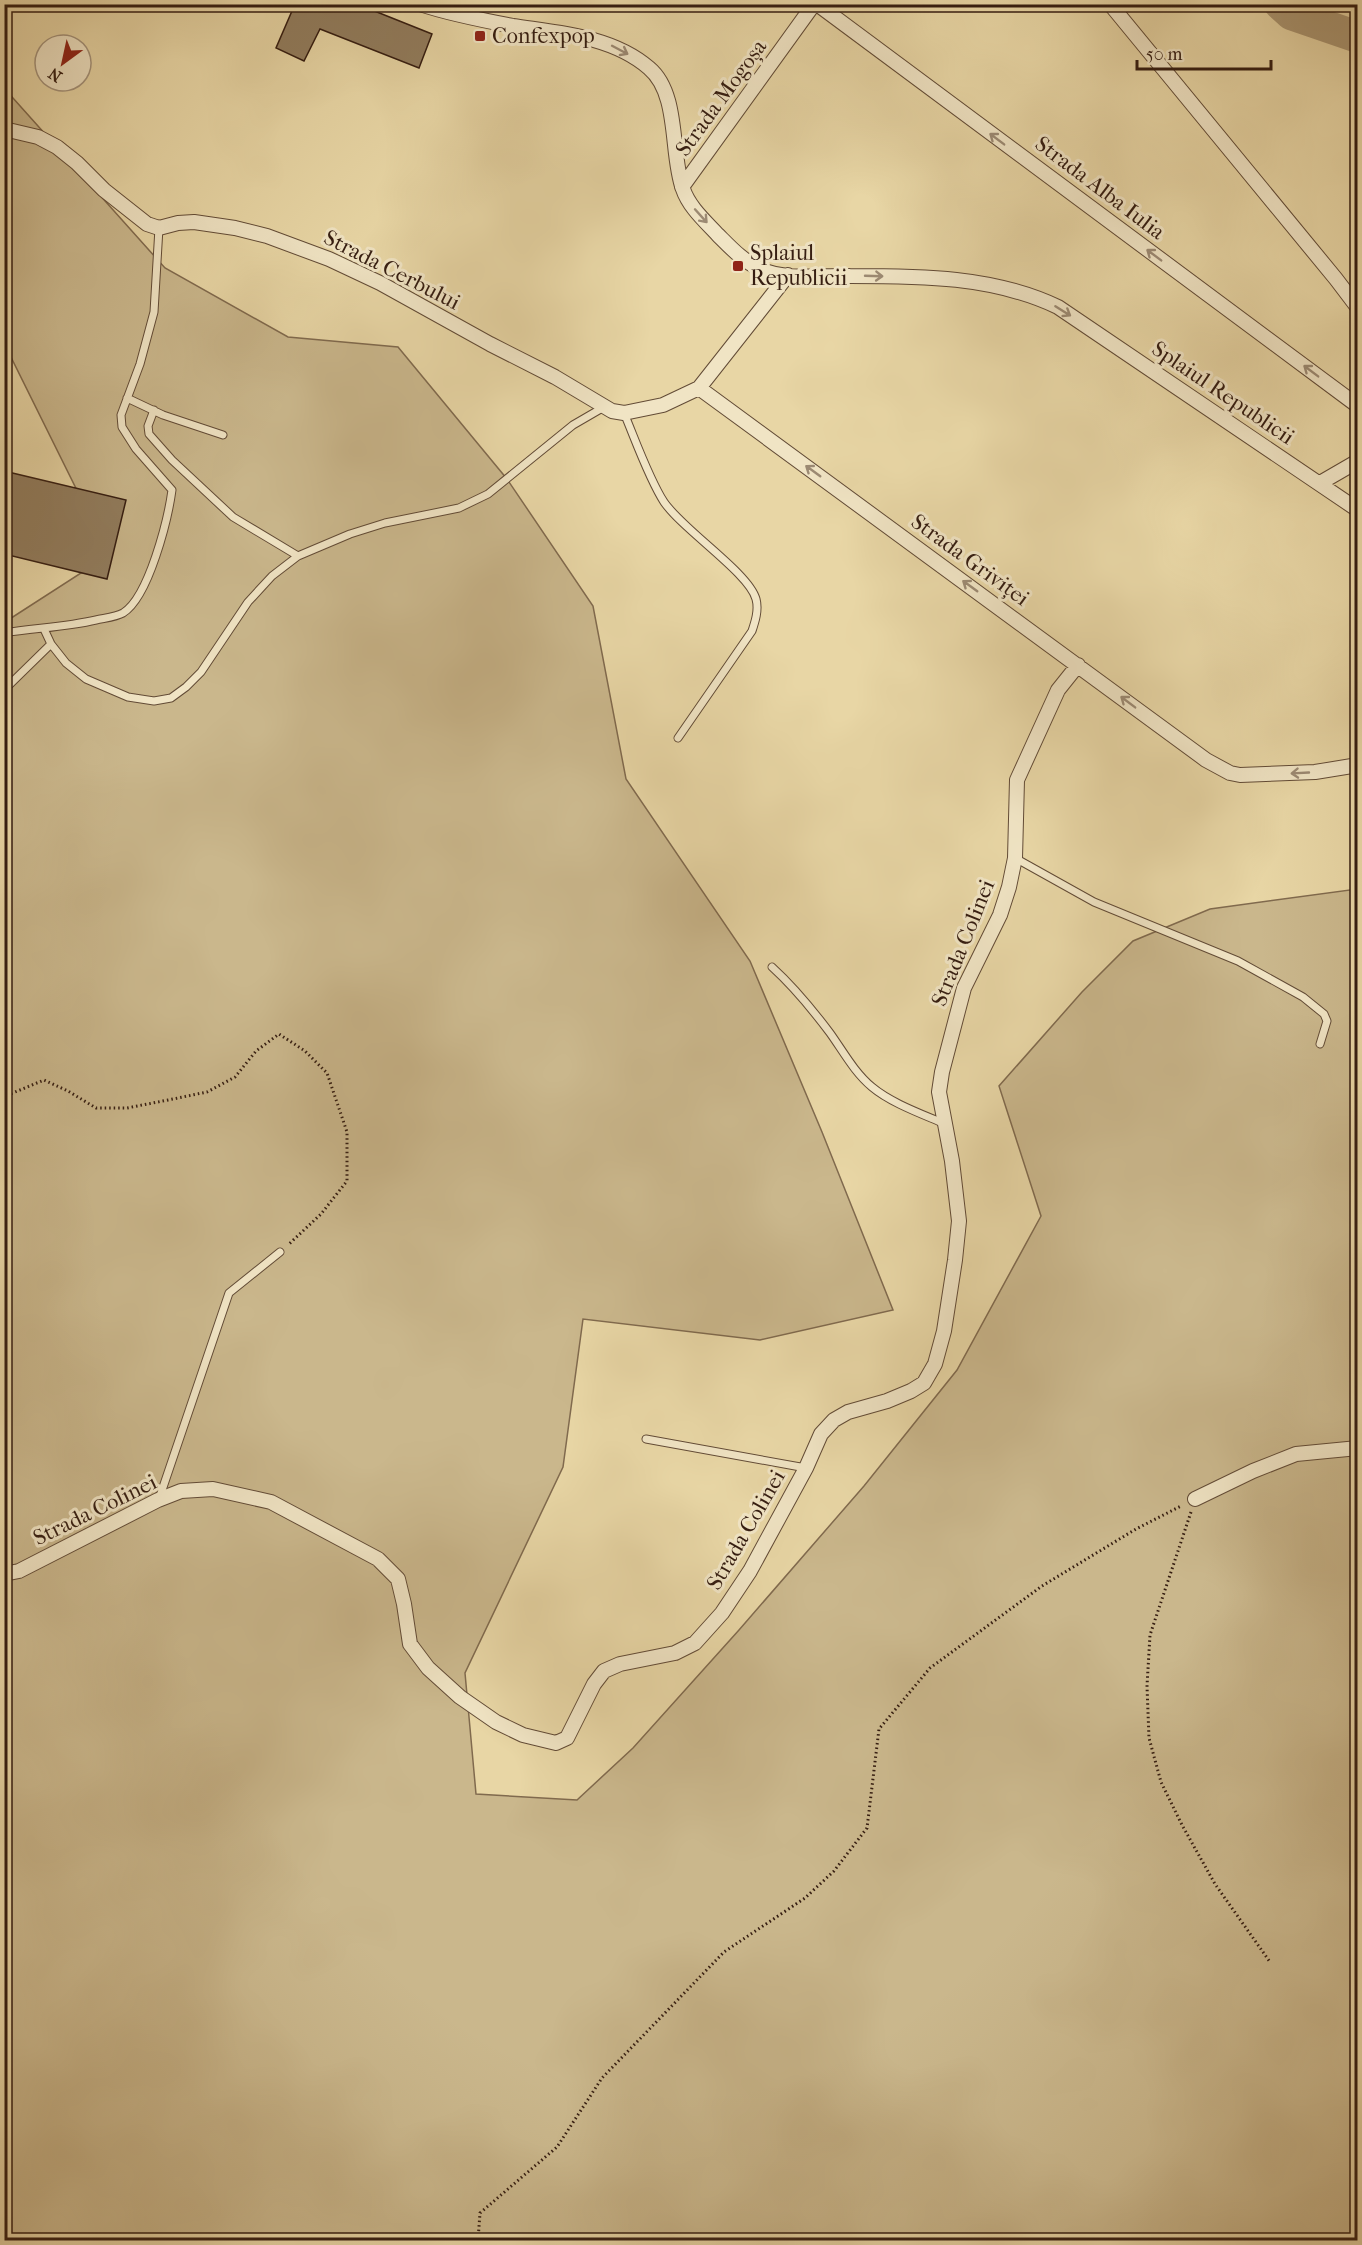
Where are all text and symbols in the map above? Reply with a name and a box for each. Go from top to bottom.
place label: Confexpop [492,23,595,49]
marker: Confexpop [473,29,487,43]
north arrow [33,33,93,93]
scale bar [1137,33,1270,71]
street label: Strada Mogoșa [670,34,772,161]
text: 50 m [1146,44,1183,65]
one-way arrow [610,45,628,56]
text: N [44,63,65,86]
street label: Strada Alba Iulia [1030,131,1171,246]
one-way arrow [990,132,1006,145]
one-way arrow [694,208,708,223]
street label: Strada Cerbului [320,225,465,316]
place label: Splaiul Republicii [750,240,848,291]
one-way arrow [1146,249,1162,261]
marker: Splaiul Republicii [731,259,745,273]
one-way arrow [863,270,883,282]
one-way arrow [1054,305,1071,317]
street label: Splaiul Republicii [1147,336,1300,450]
one-way arrow [1303,365,1319,377]
one-way arrow [805,465,821,478]
street label: Strada Griviței [906,508,1034,612]
one-way arrow [963,580,979,593]
one-way arrow [1120,695,1136,708]
one-way arrow [1290,768,1310,779]
street label: Strada Colinei [926,876,1000,1010]
street label: Strada Colinei [701,1465,791,1595]
street label: Strada Colinei [29,1469,161,1551]

